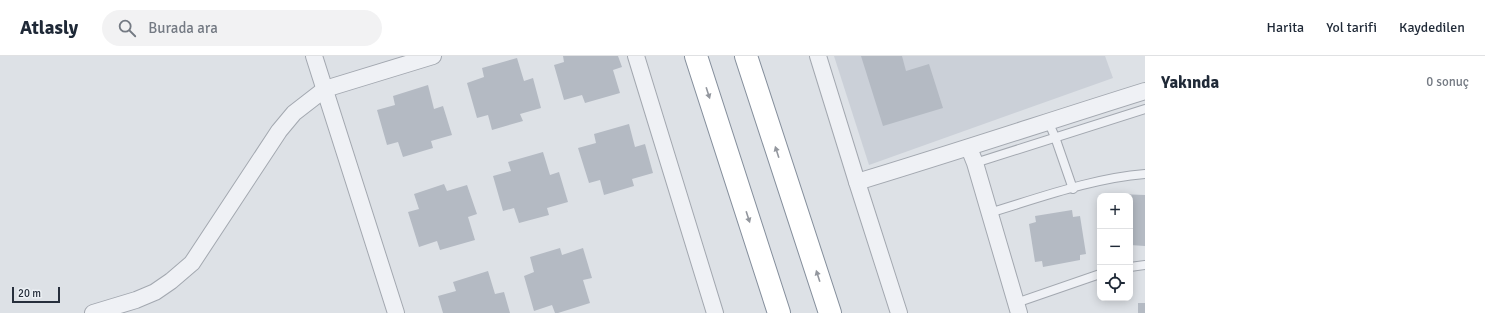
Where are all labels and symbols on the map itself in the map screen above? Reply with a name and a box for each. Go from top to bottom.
one-way arrow [705,87,711,99]
one-way arrow [774,146,780,158]
one-way arrow [745,211,751,223]
one-way arrow [815,270,821,282]
scale bar [12,285,60,304]

